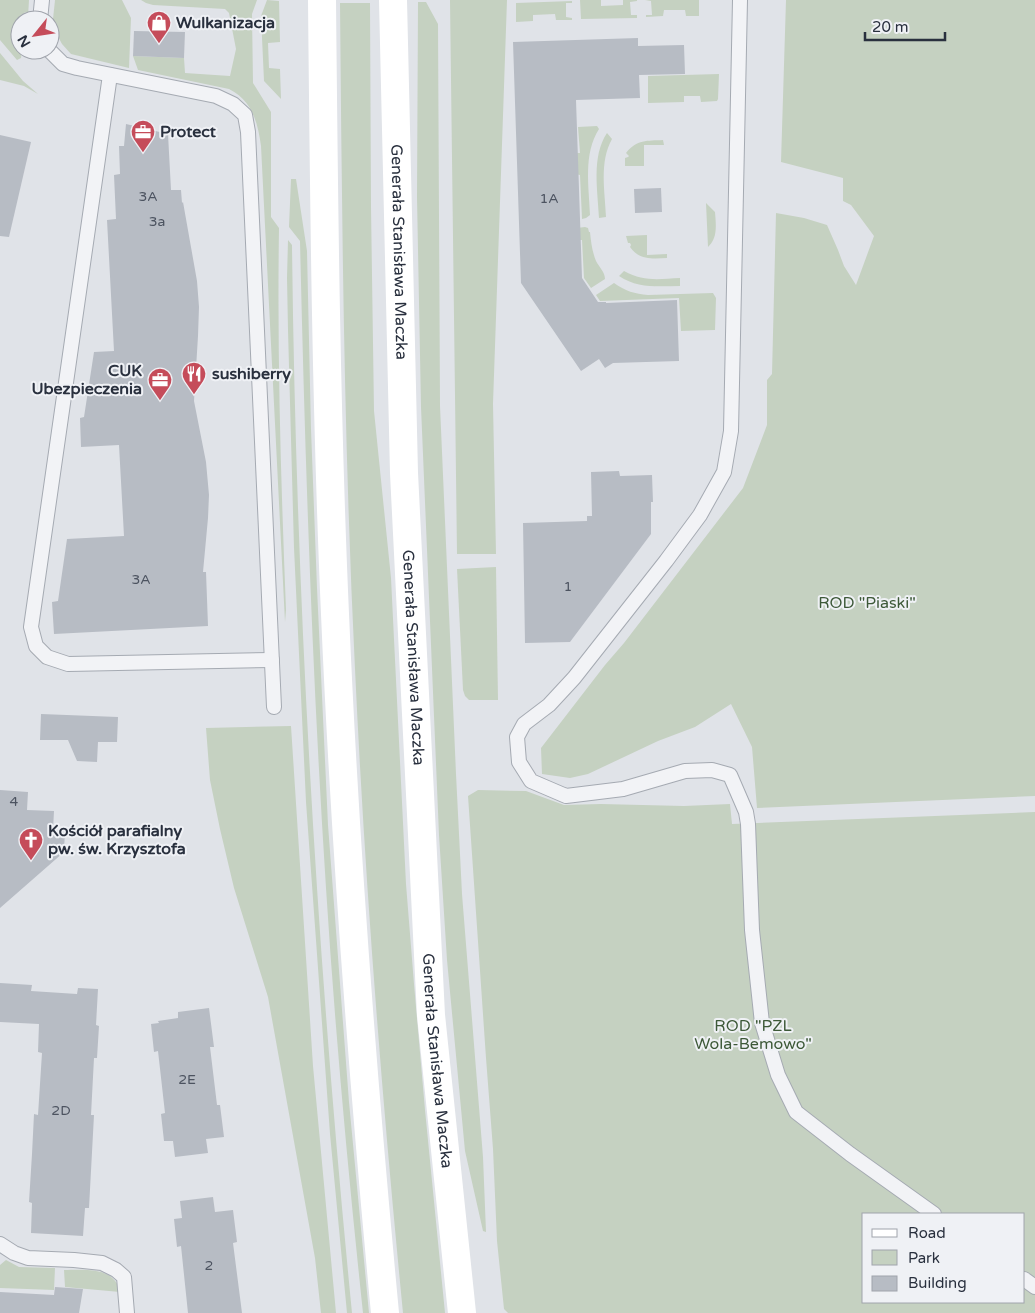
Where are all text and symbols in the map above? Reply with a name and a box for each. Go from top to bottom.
north arrow [10,10,60,60]
shop icon: Wulkanizacja [146,10,172,44]
scale bar [865,10,945,42]
place label: Wulkanizacja [176,13,275,33]
text: 20 m [872,18,909,36]
text: N [14,32,34,50]
office icon: Protect [130,119,156,153]
place label: Protect [160,122,217,142]
street label: Generała Stanisława Maczka [386,144,411,360]
house number: 3A [138,188,158,205]
house number: 1A [539,190,559,207]
house number: 3a [149,213,165,230]
place label: CUK Ubezpieczenia [32,361,142,399]
restaurant icon: sushiberry [181,361,207,395]
place label: sushiberry [212,364,291,384]
office icon: CUK Ubezpieczenia [147,367,173,401]
street label: Generała Stanisława Maczka [398,549,429,766]
house number: 3A [131,571,151,588]
house number: 1 [564,578,572,595]
park label: ROD "Piaski" [818,593,916,613]
house number: 4 [10,793,19,810]
place label: Kościół parafialny pw. św. Krzysztofa [48,821,186,859]
church icon: Kościół parafialny pw. św. Krzysztofa [18,827,44,861]
street label: Generała Stanisława Maczka [418,953,457,1169]
park label: ROD "PZL Wola-Bemowo" [694,1016,812,1054]
house number: 2E [178,1071,196,1088]
house number: 2D [51,1102,71,1119]
legend [862,1213,1025,1303]
text: Road [908,1224,946,1242]
text: Park [908,1249,940,1267]
house number: 2 [205,1257,213,1274]
text: Building [908,1274,967,1292]

